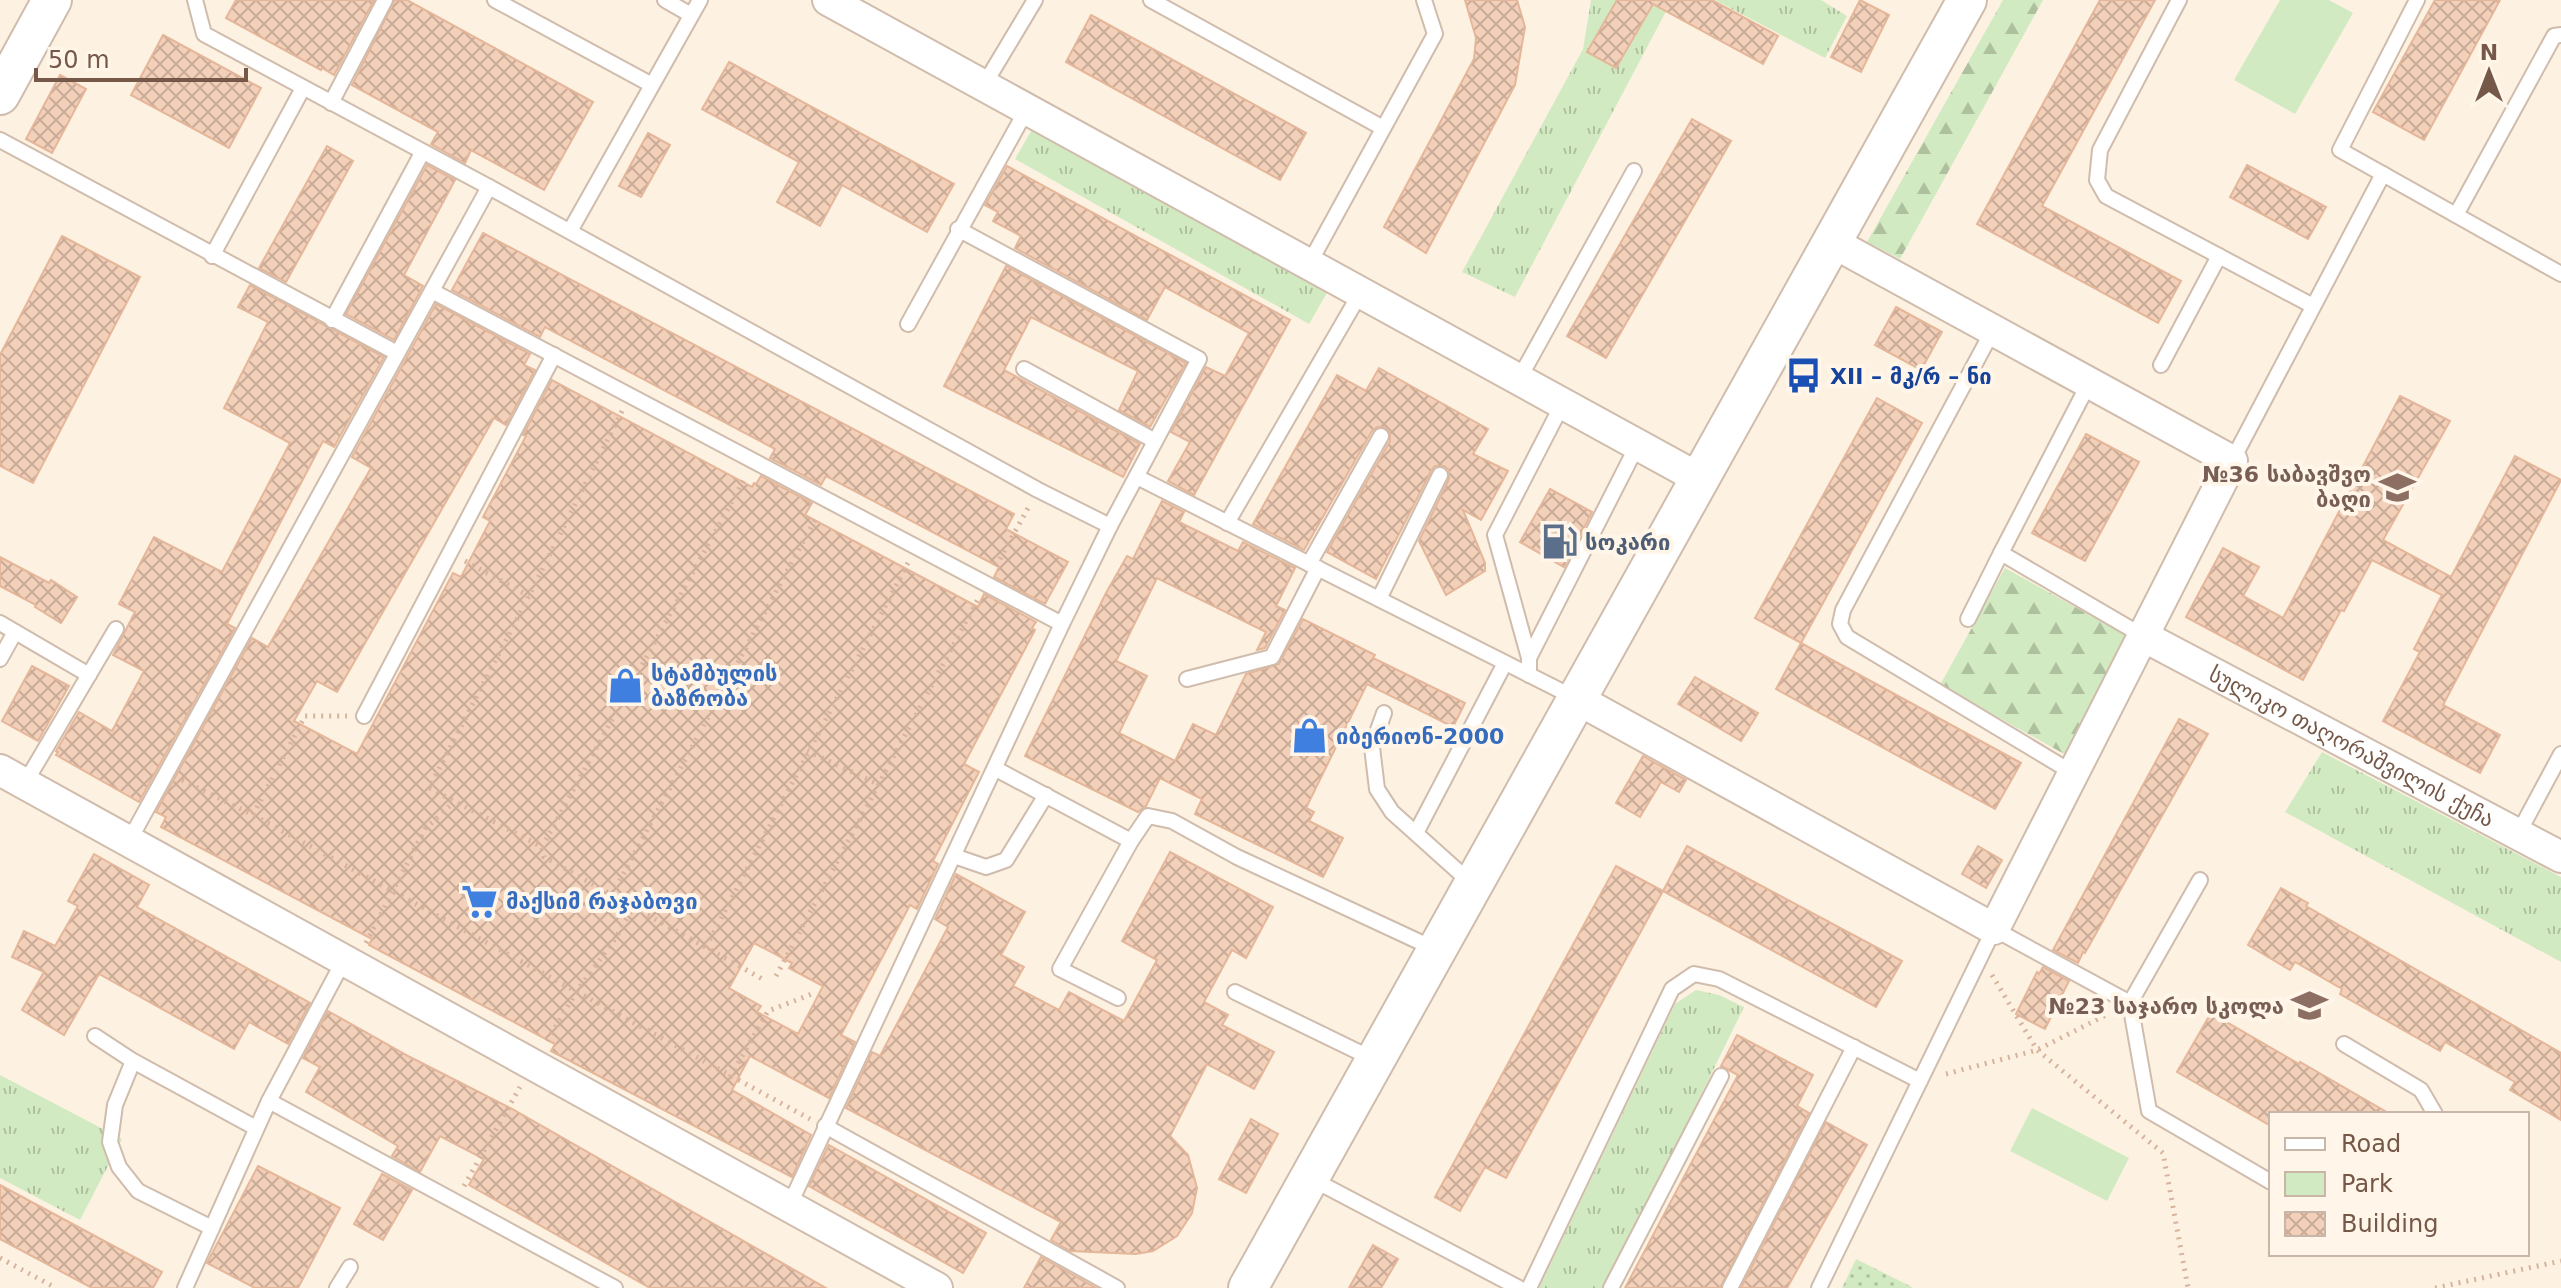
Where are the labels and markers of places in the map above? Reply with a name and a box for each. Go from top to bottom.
bus stop icon: XII – მკ/რ – ნი [1785,357,1823,395]
place label: XII – მკ/რ – ნი [1830,364,1992,389]
place label: №36 საბავშვო ბაღი [2202,462,2371,512]
school or university icon: №36 საბავშვო ბაღი [2378,468,2416,506]
fuel station icon: სოკარი [1540,523,1578,561]
place label: სოკარი [1585,530,1670,555]
place label: სტამბულის ბაზრობა [651,661,778,711]
shop icon: სტამბულის ბაზრობა [606,667,644,705]
shop icon: იბერიონ-2000 [1291,717,1329,755]
place label: იბერიონ-2000 [1336,724,1504,749]
supermarket icon: მაქსიმ რაჯაბოვი [461,882,499,920]
place label: მაქსიმ რაჯაბოვი [506,889,698,914]
school or university icon: №23 საჯარო სკოლა [2291,987,2329,1025]
place label: №23 საჯარო სკოლა [2048,994,2284,1019]

